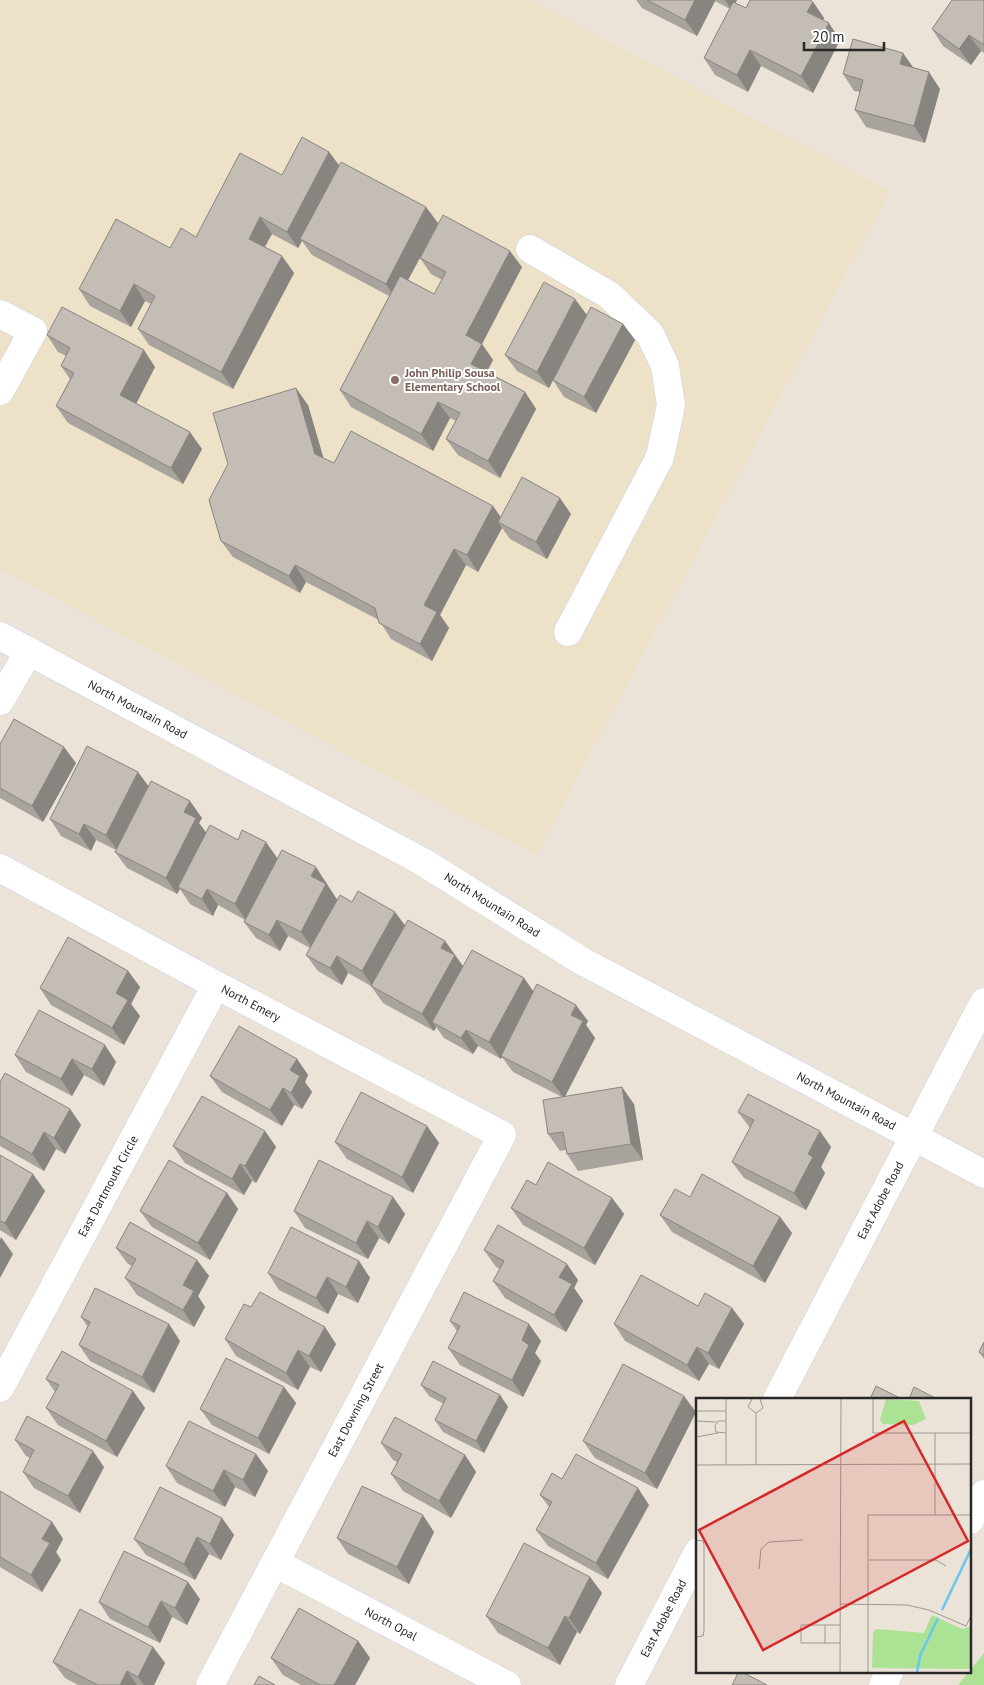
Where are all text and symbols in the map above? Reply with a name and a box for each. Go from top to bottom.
scale bar [804,20,884,52]
text: 20 m [812,27,845,46]
place label: John Philip Sousa Elementary School [404,365,501,394]
marker: John Philip Sousa Elementary School [389,374,401,386]
street label: North Mountain Road [86,676,190,742]
street label: North Mountain Road [442,869,543,940]
street label: North Emery [219,981,284,1025]
street label: North Mountain Road [794,1068,899,1133]
street label: East Dartmouth Circle [74,1133,141,1239]
street label: East Adobe Road [854,1159,907,1242]
street label: East Downing Street [324,1360,387,1459]
inset map [696,1398,972,1672]
street label: East Adobe Road [637,1577,689,1660]
street label: North Opal [362,1604,420,1644]

